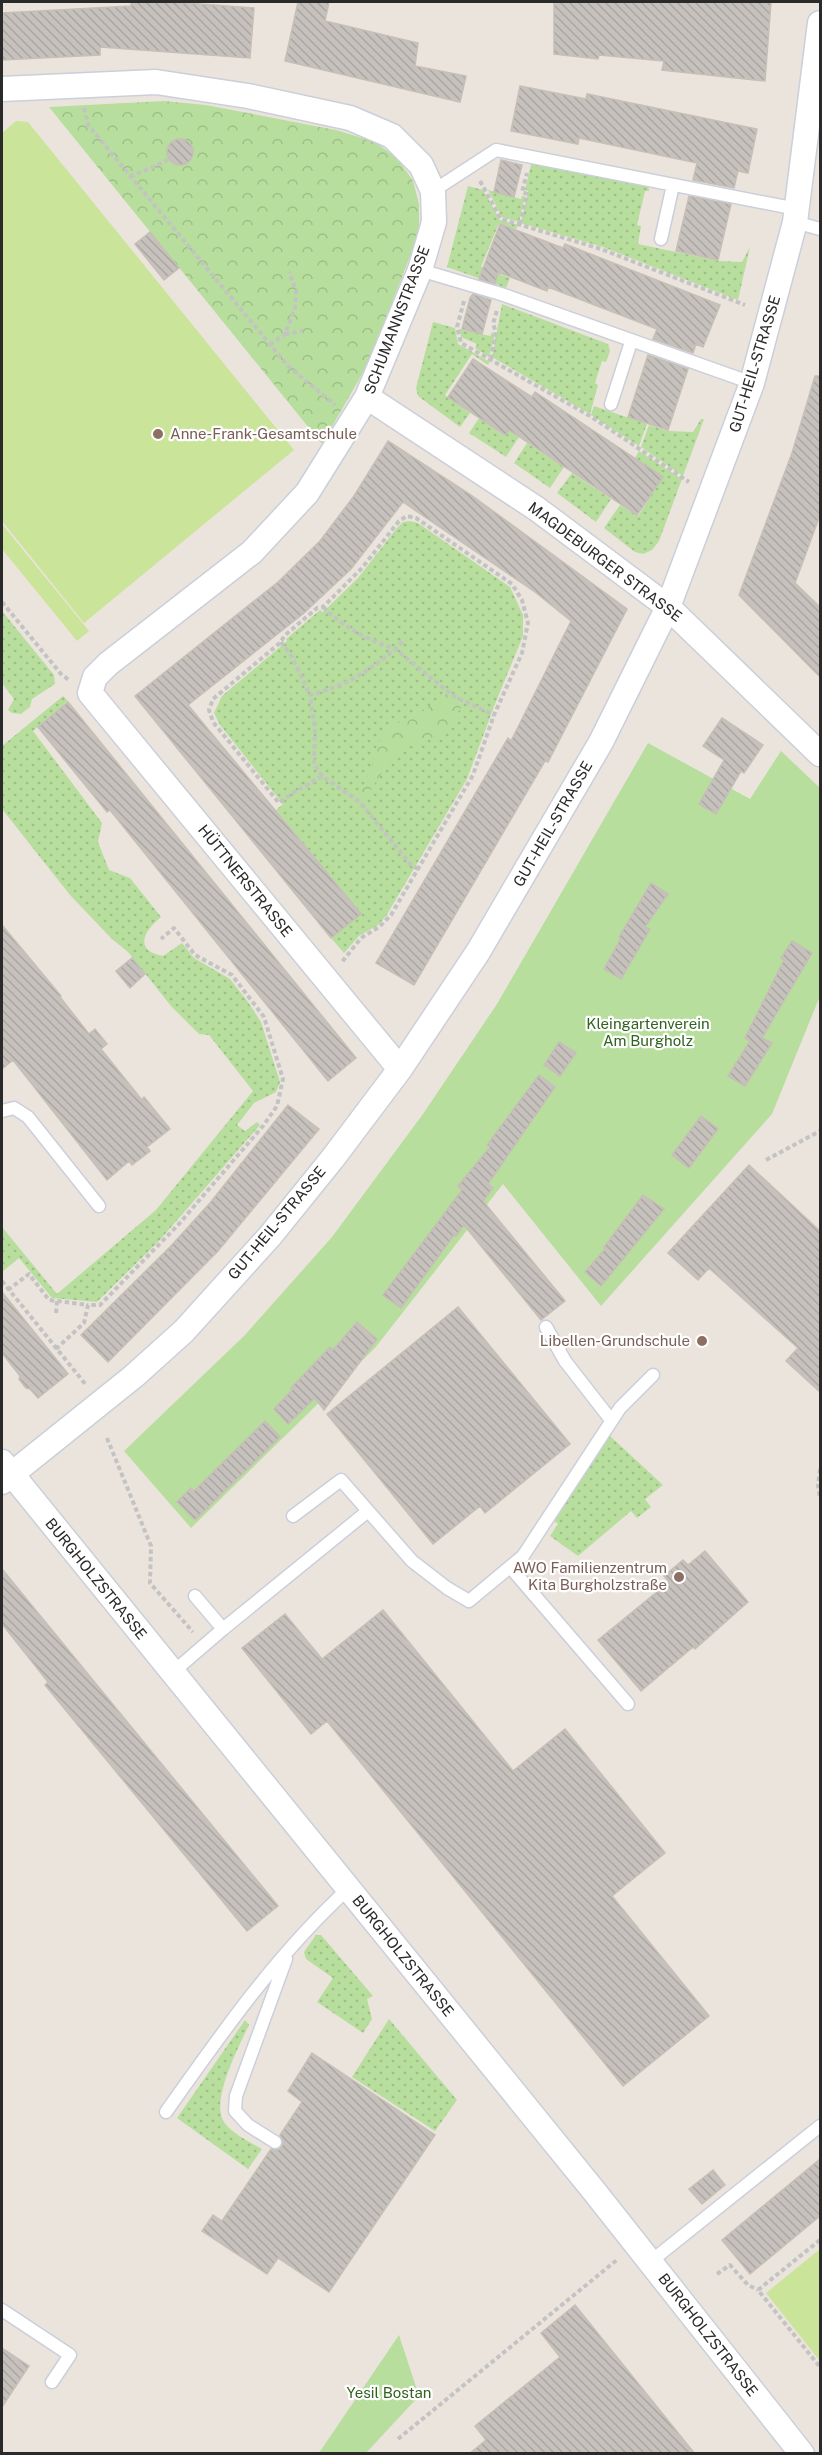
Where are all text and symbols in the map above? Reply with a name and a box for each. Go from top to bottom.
street label: SCHUMANNSTRASSE [360,243,433,396]
street label: GUT-HEIL-STRASSE [726,293,783,434]
place label: Anne-Frank-Gesamtschule [170,425,357,442]
marker: Anne-Frank-Gesamtschule [151,427,165,441]
street label: MAGDEBURGER STRASSE [525,498,685,625]
street label: GUT-HEIL-STRASSE [510,758,595,890]
street label: HÜTTNERSTRASSE [195,821,297,940]
park label: Kleingartenverein Am Burgholz [586,1015,710,1049]
street label: GUT-HEIL-STRASSE [224,1163,329,1283]
place label: Libellen-Grundschule [540,1332,690,1349]
marker: Libellen-Grundschule [695,1334,709,1348]
street label: BURGHOLZSTRASSE [42,1515,150,1643]
place label: AWO Familienzentrum Kita Burgholzstraße [513,1559,667,1593]
marker: AWO Familienzentrum Kita Burgholzstraße [672,1570,686,1584]
street label: BURGHOLZSTRASSE [349,1892,457,2020]
street label: BURGHOLZSTRASSE [655,2270,762,2399]
park label: Yesil Bostan [347,2384,431,2401]

